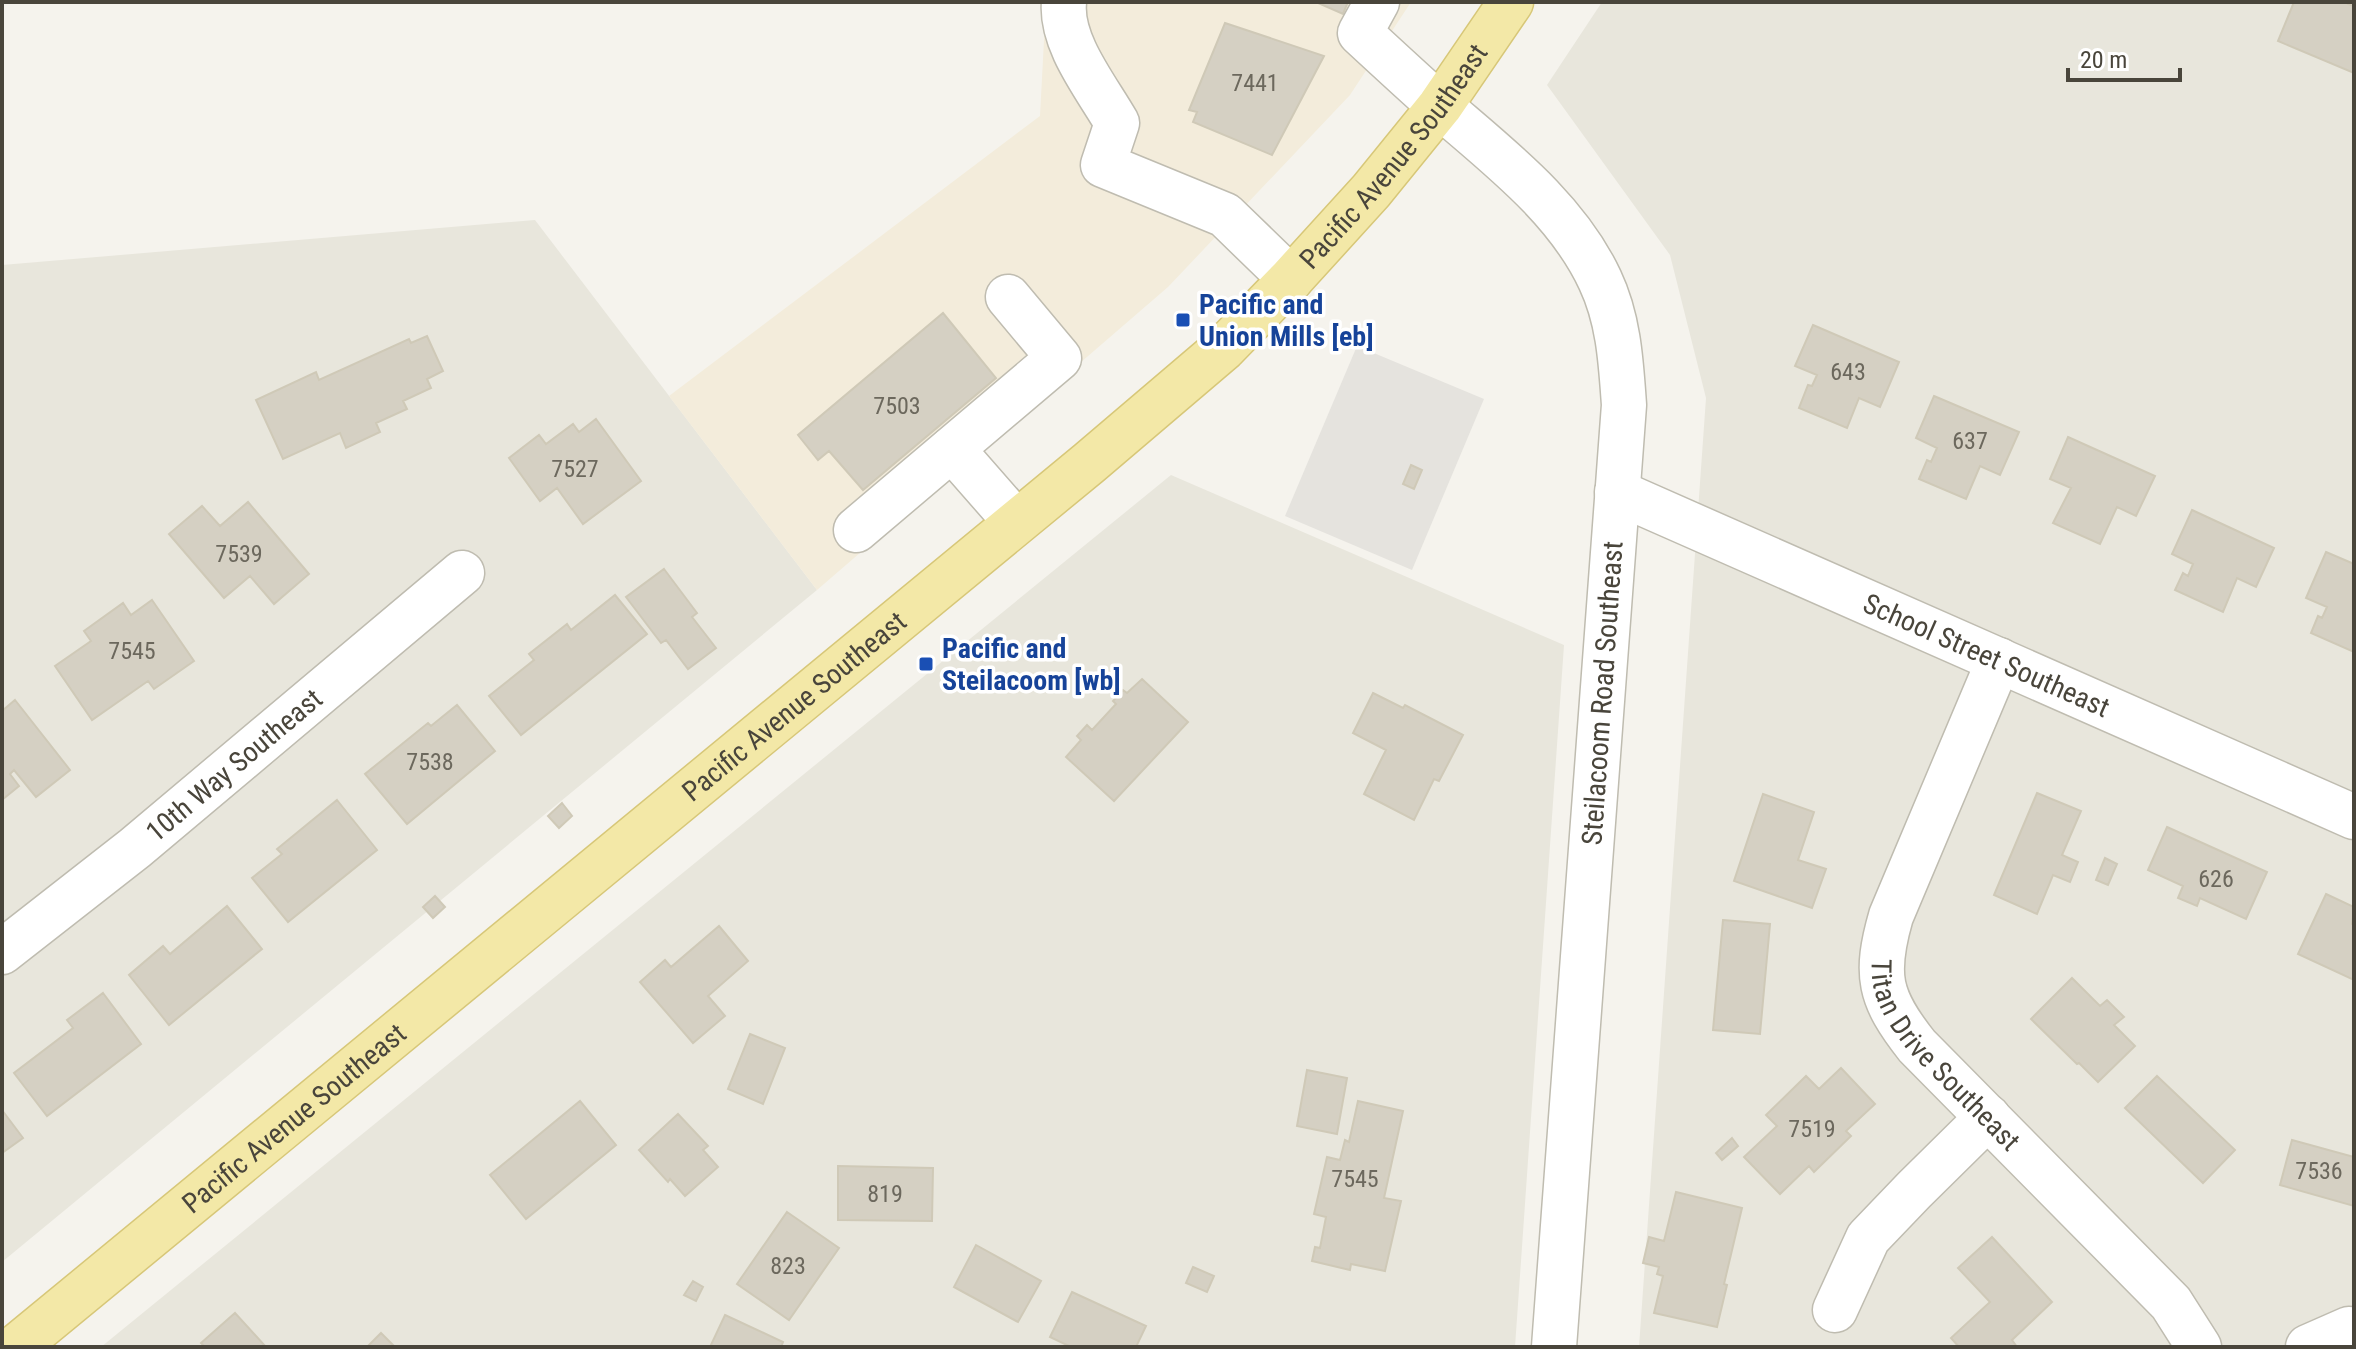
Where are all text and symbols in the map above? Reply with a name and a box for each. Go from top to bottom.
scale bar [2068,32,2180,82]
street label: Pacific Avenue Southeast [1293,38,1495,275]
text: 20 m [2080,46,2127,74]
house number: 7441 [1231,69,1279,97]
place label: Pacific and Union Mills [eb] [1199,288,1374,353]
marker: Pacific and Union Mills [eb] [1174,311,1192,329]
house number: 643 [1830,358,1866,386]
house number: 7503 [873,392,921,420]
house number: 637 [1952,427,1988,455]
house number: 7527 [551,455,599,483]
house number: 7539 [215,540,263,568]
street label: Steilacoom Road Southeast [1575,540,1630,846]
street label: School Street Southeast [1858,587,2115,724]
street label: Pacific Avenue Southeast [676,605,913,808]
place label: Pacific and Steilacoom [wb] [942,632,1121,697]
house number: 7545 [108,637,156,665]
marker: Pacific and Steilacoom [wb] [917,655,935,673]
street label: 10th Way Southeast [139,682,329,849]
house number: 7538 [406,748,454,776]
house number: 626 [2198,865,2234,893]
street label: Titan Drive Southeast [1865,959,2027,1158]
street label: Pacific Avenue Southeast [176,1017,413,1220]
house number: 7519 [1788,1115,1836,1143]
house number: 7536 [2295,1157,2343,1185]
house number: 7545 [1331,1165,1379,1193]
house number: 819 [867,1180,903,1208]
house number: 823 [770,1252,806,1280]

